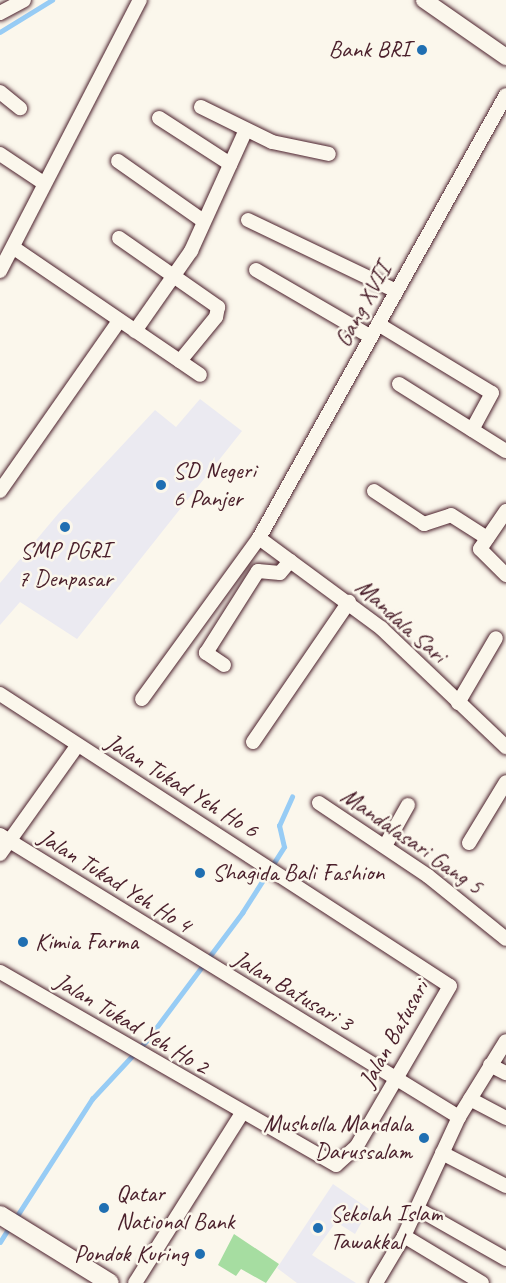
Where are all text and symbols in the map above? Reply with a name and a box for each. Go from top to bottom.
place label: Bank BRI [328,36,410,64]
marker: Bank BRI [415,43,429,57]
street label: Gang XVII [328,258,398,352]
place label: SD Negeri 6 Panjer [173,457,257,513]
marker: SD Negeri 6 Panjer [154,478,168,492]
marker: SMP PGRI 7 Denpasar [58,520,72,534]
place label: SMP PGRI 7 Denpasar [18,537,112,593]
street label: Mandala Sari [350,573,452,669]
street label: Jalan Tukad Yeh Ho 6 [101,728,263,844]
street label: Mandalasari Gang 5 [335,781,489,901]
street label: Jalan Tukad Yeh Ho 4 [34,823,196,939]
place label: Shagida Bali Fashion [212,859,385,887]
marker: Shagida Bali Fashion [193,866,207,880]
place label: Kimia Farma [35,928,139,956]
marker: Kimia Farma [16,935,30,949]
street label: Jalan Batusari 3 [228,944,358,1038]
street label: Jalan Tukad Yeh Ho 2 [50,967,214,1081]
street label: Jalan Batusari [353,975,435,1093]
place label: Musholla Mandala Darussalam [263,1110,412,1166]
marker: Musholla Mandala Darussalam [417,1131,431,1145]
place label: Qatar National Bank [116,1180,235,1236]
place label: Sekolah Islam Tawakkal [330,1200,442,1256]
marker: Qatar National Bank [97,1201,111,1215]
marker: Sekolah Islam Tawakkal [311,1221,325,1235]
place label: Pondok Kuring [74,1240,188,1268]
marker: Pondok Kuring [193,1247,207,1261]

